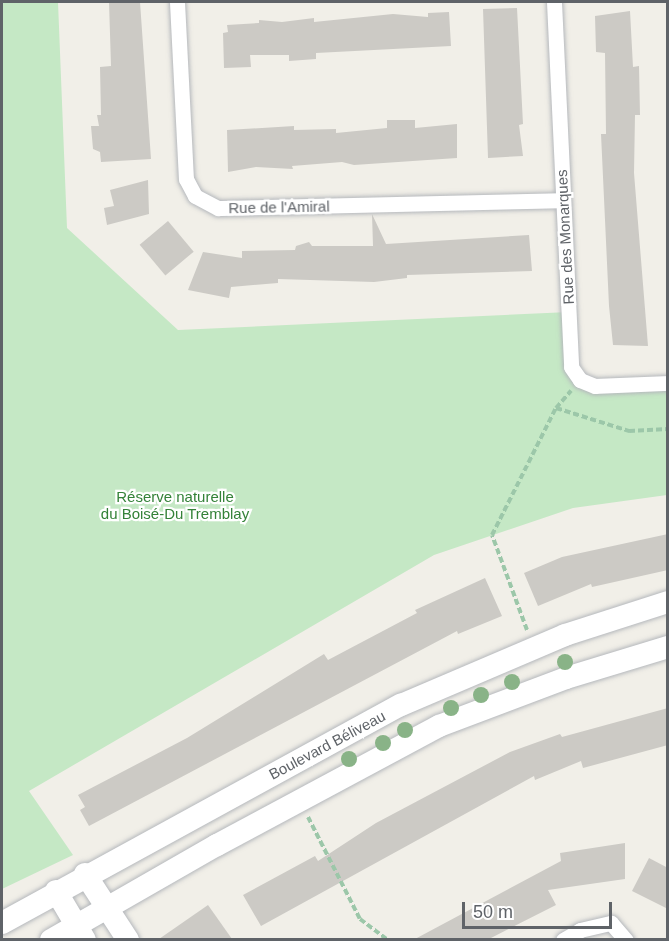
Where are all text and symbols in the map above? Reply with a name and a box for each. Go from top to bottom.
street label: Rue des Monarques [552,169,578,305]
street label: Rue de l'Amiral [228,197,330,217]
park label: Réserve naturelle du Boisé-Du Tremblay [101,487,249,522]
street label: Boulevard Béliveau [266,707,388,783]
scale bar [465,890,615,928]
text: 50 m [473,902,513,922]

